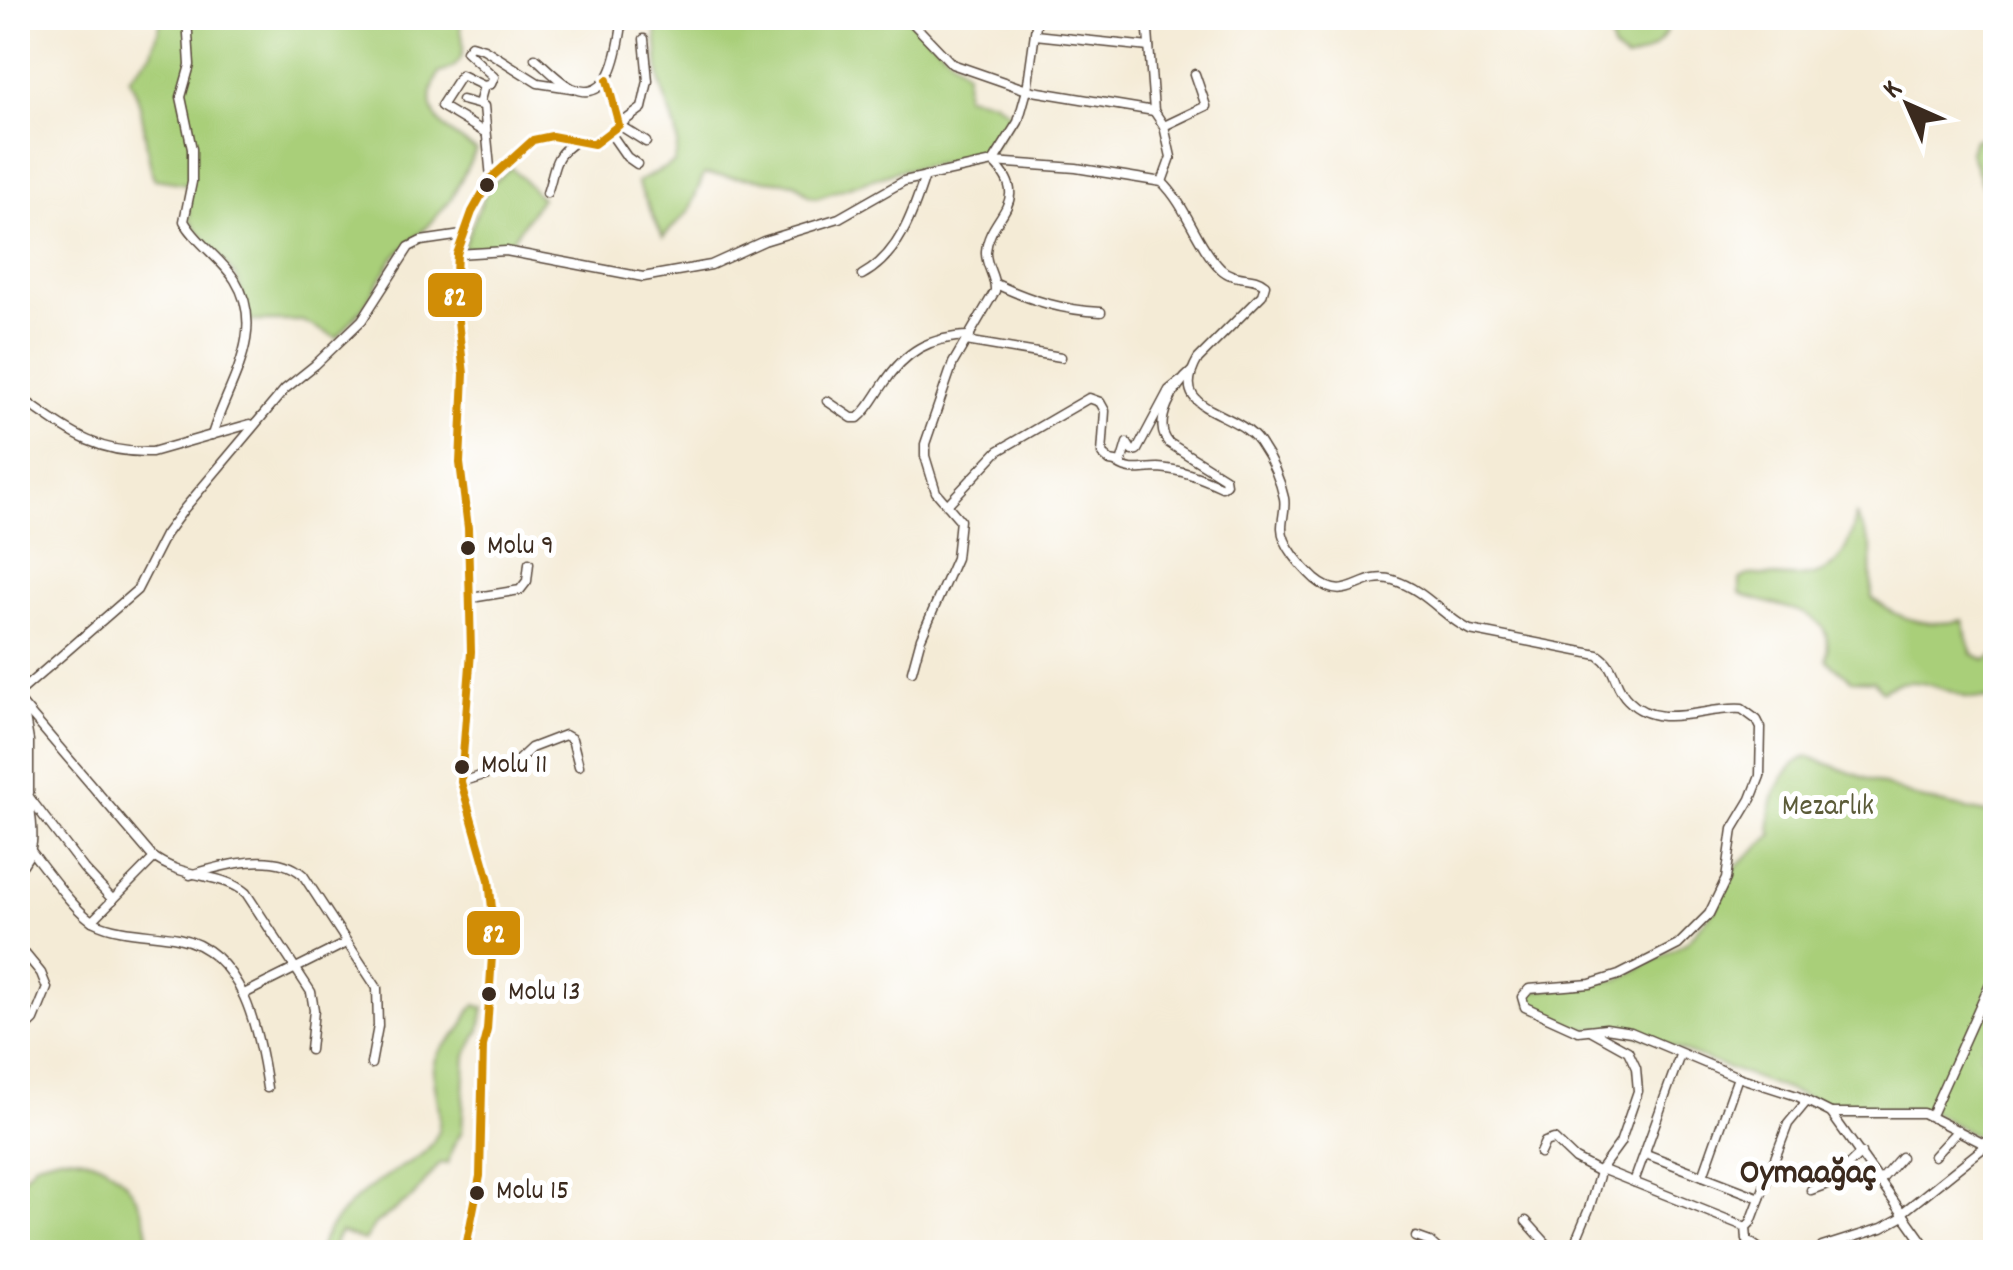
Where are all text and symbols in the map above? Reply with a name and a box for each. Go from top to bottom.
north arrow [1858,55,1958,155]
text: K [1875,72,1913,110]
unlabelled marker [477,175,497,195]
line badge: 82 [426,271,484,319]
text: 82 [443,280,467,320]
place label: Molu 9 [487,528,554,568]
marker: Molu 9 [458,538,478,558]
place label: Molu 11 [481,747,547,787]
marker: Molu 11 [452,757,472,777]
park label: Mezarlık [1782,787,1874,830]
line badge: 82 [465,909,522,957]
text: 82 [482,917,506,957]
place label: Molu 13 [508,974,581,1014]
marker: Molu 13 [479,984,499,1004]
district label: Oymaağaç [1740,1150,1876,1200]
place label: Molu 15 [496,1173,569,1213]
marker: Molu 15 [467,1183,487,1203]

